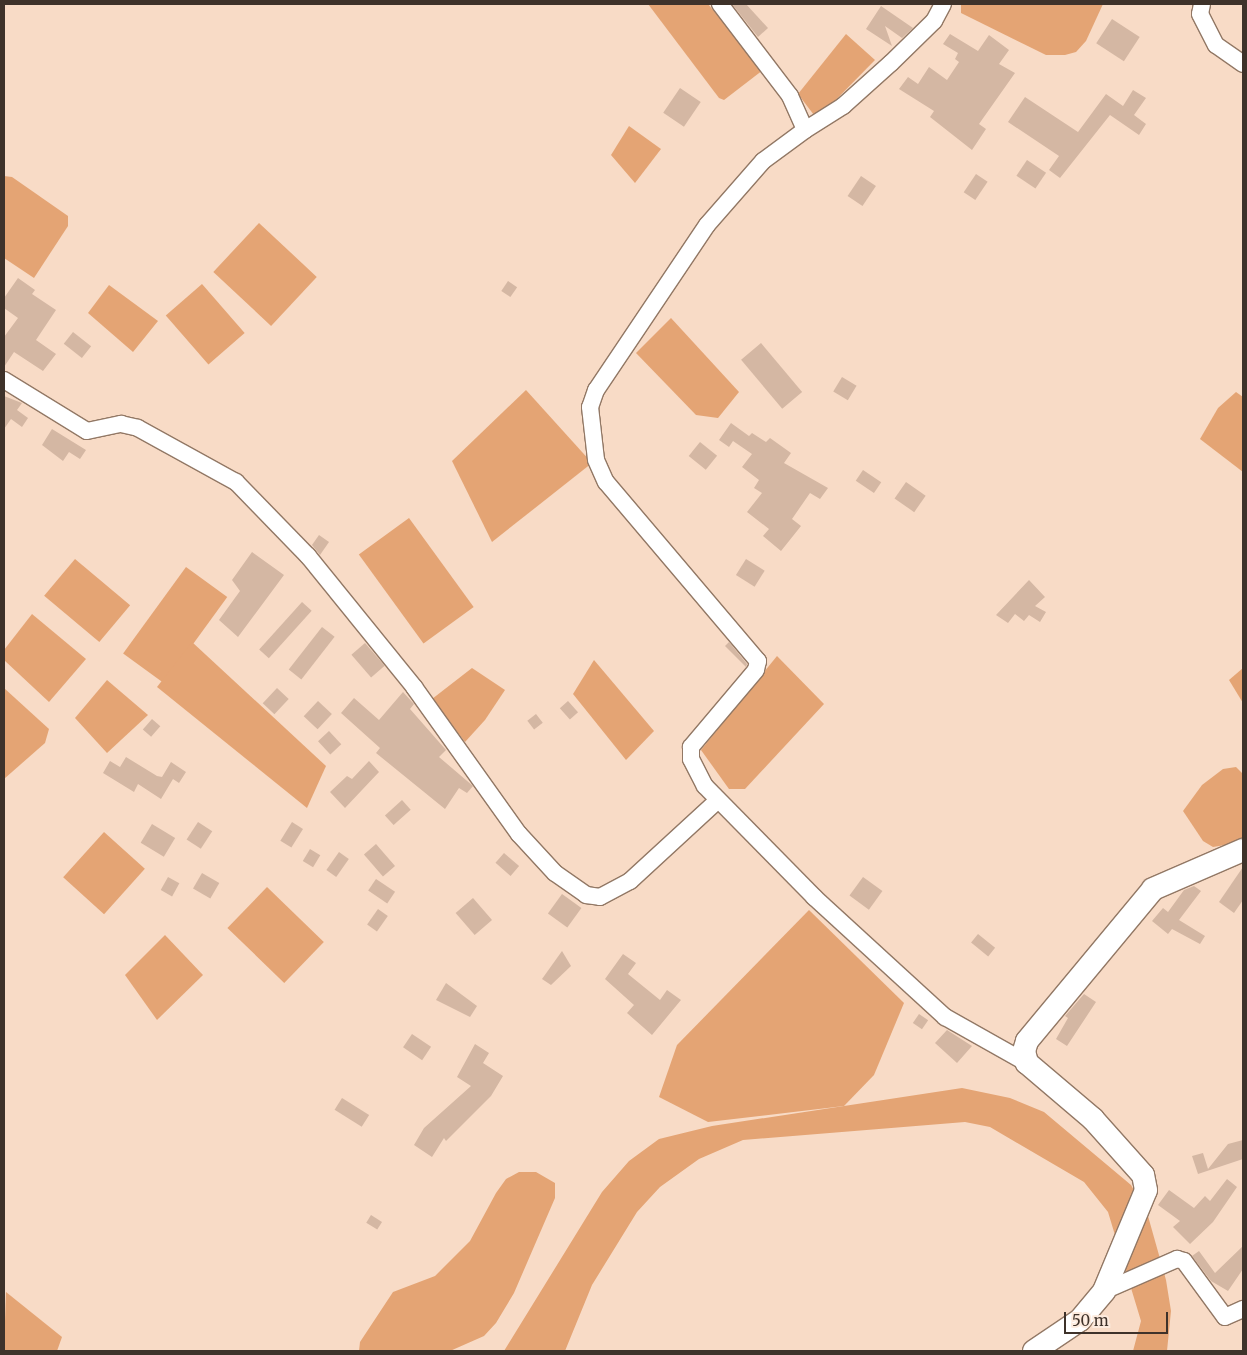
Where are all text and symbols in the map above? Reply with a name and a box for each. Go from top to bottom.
scale bar [1067,1302,1171,1334]
text: 50 m [1072,1311,1109,1330]

